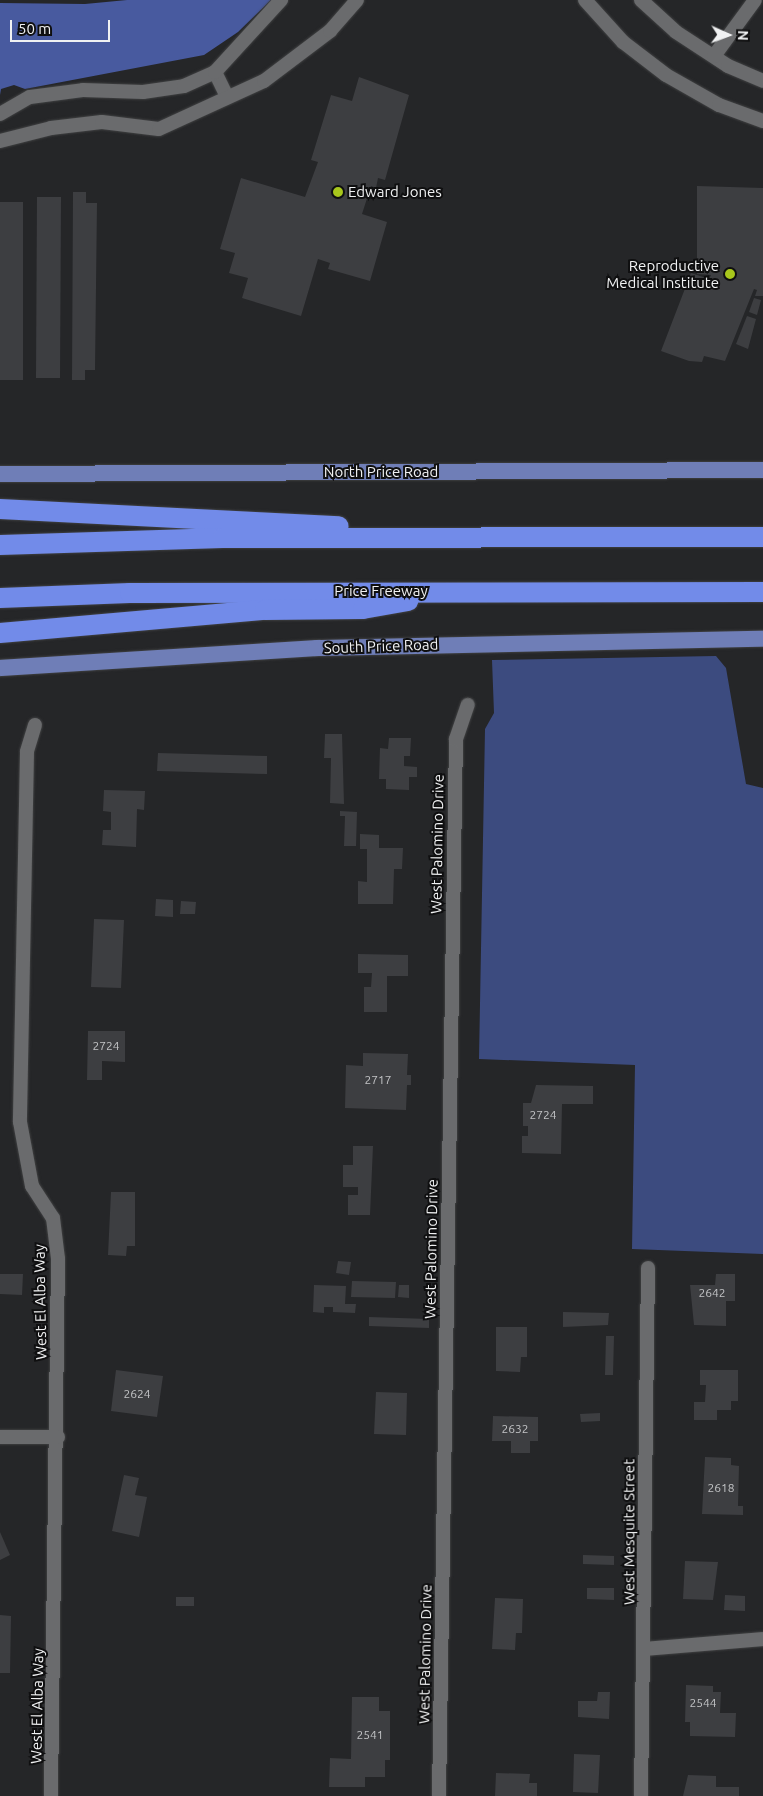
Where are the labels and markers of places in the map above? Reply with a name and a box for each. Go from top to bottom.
place label: Edward Jones [348,183,442,201]
marker: Edward Jones [332,186,344,198]
place label: Reproductive Medical Institute [606,256,719,291]
marker: Reproductive Medical Institute [723,267,737,281]

